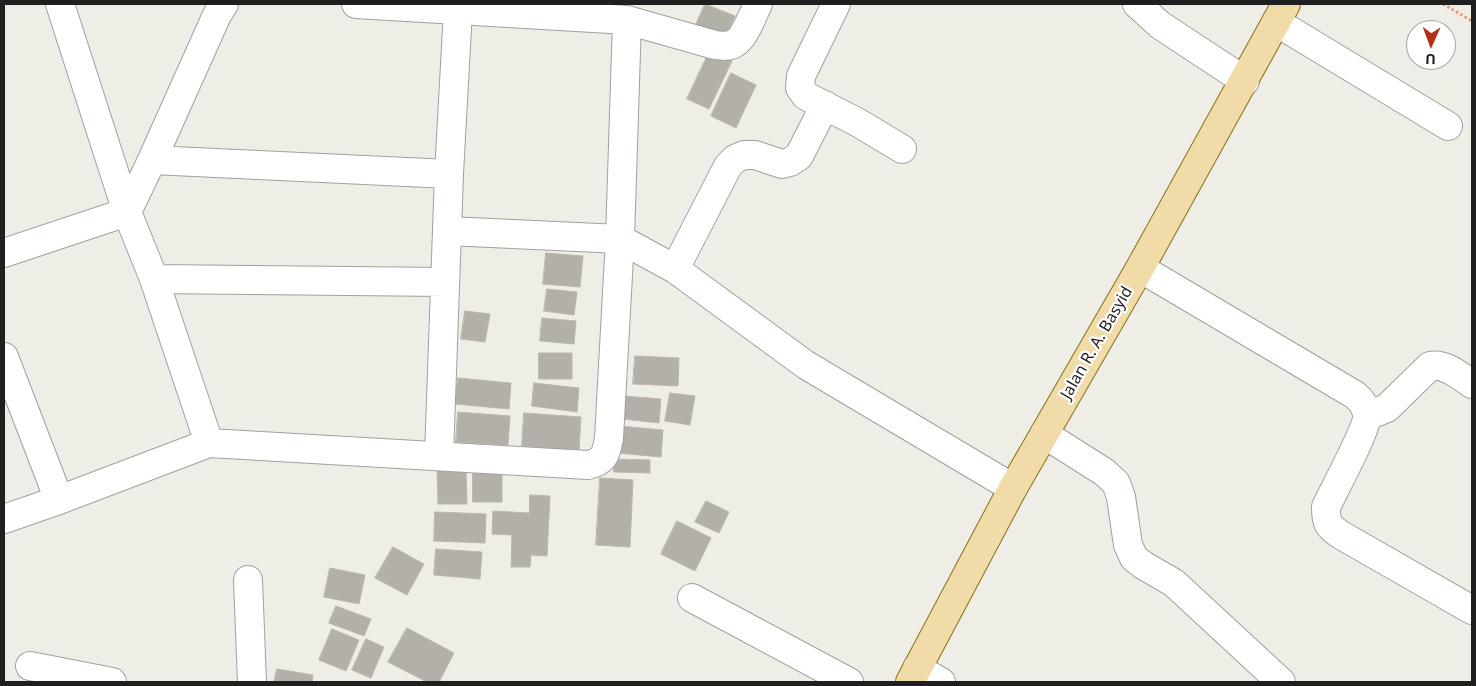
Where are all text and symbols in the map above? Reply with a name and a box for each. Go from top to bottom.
north arrow [1406,20,1456,70]
text: U [1425,50,1436,69]
street label: Jalan R. A. Basyid [1057,283,1137,403]

